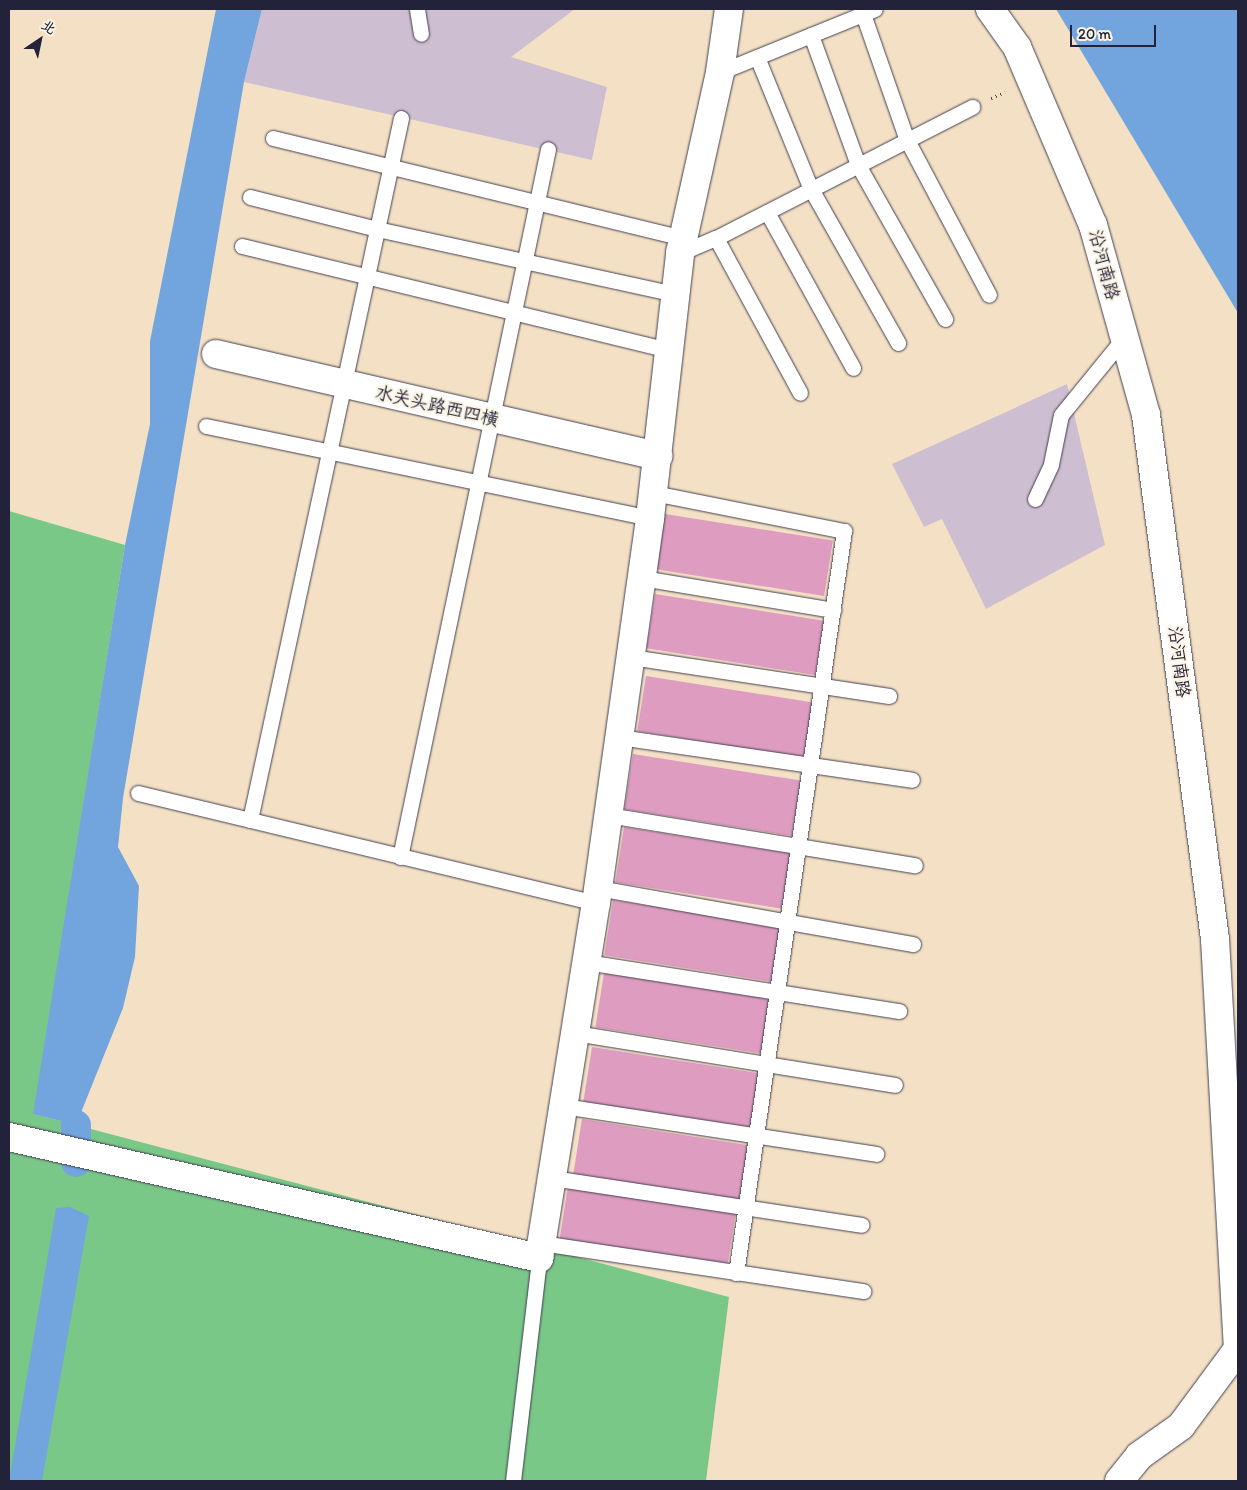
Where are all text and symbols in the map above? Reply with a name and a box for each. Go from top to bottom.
north arrow [15,15,65,65]
scale bar [1072,15,1158,47]
text: 北 [38,16,59,38]
text: 20 m [1078,25,1111,43]
street label: 沿河南路 [1084,227,1124,303]
street label: 水关头路西四横 [373,381,501,431]
street label: 沿河南路 [1164,625,1194,699]

